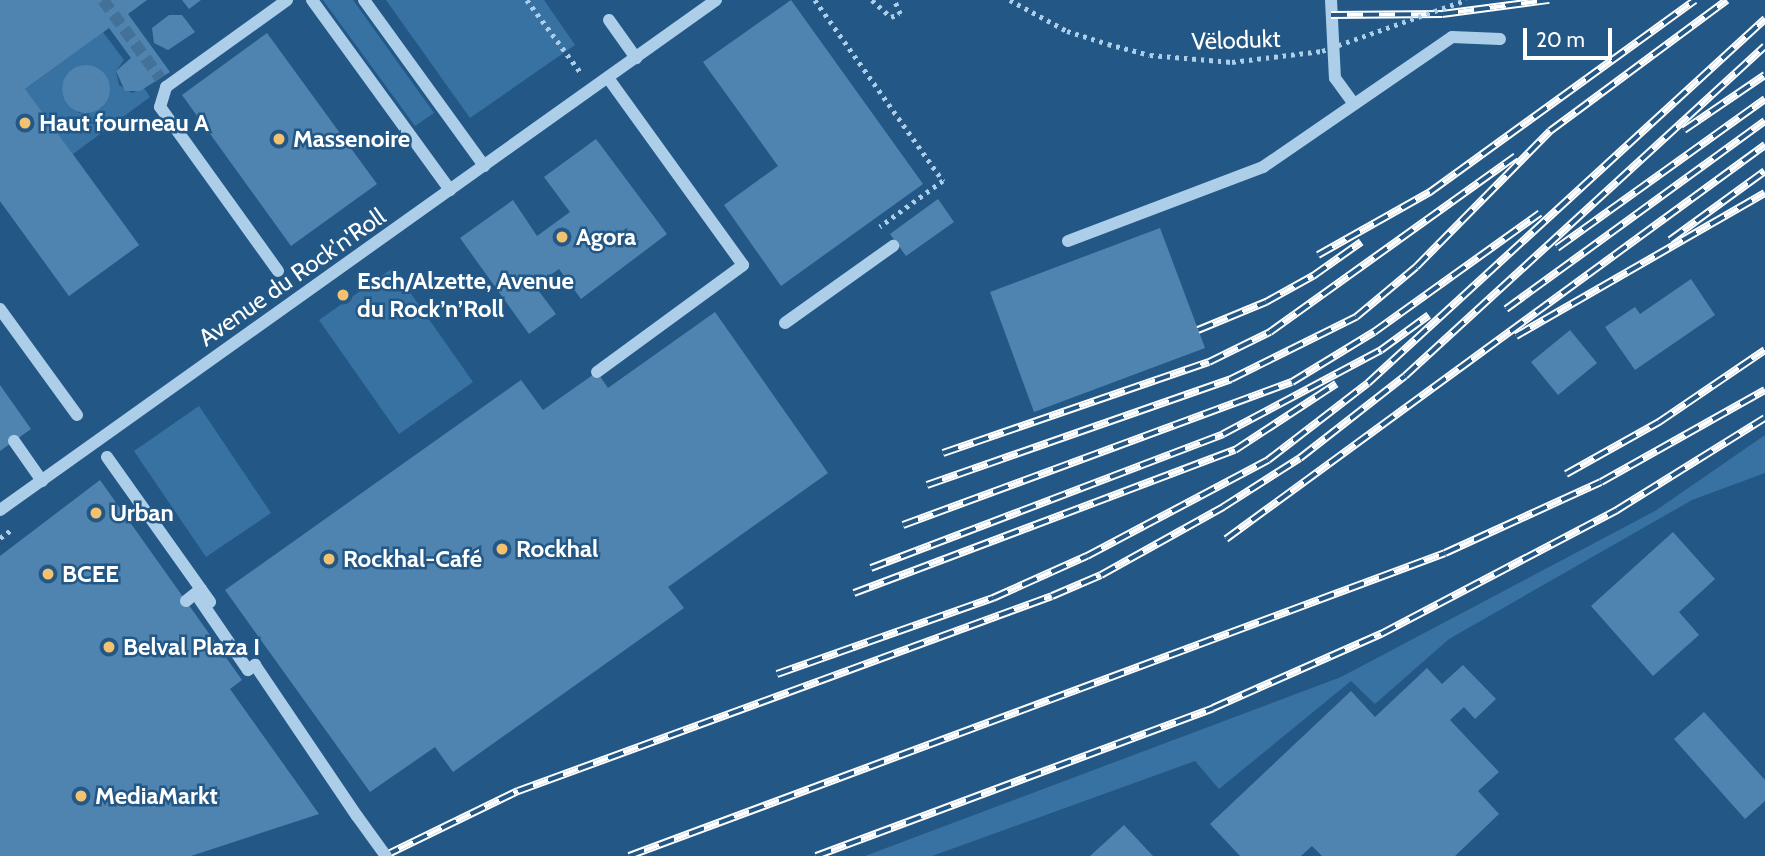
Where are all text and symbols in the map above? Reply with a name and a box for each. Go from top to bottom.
scale bar [1527,14,1616,58]
street label: Vëlodukt [1191,24,1281,56]
text: 20 m [1536,27,1585,52]
place label: Haut fourneau A [39,109,209,137]
marker: Haut fourneau A [17,115,33,131]
place label: Massenoire [293,125,410,153]
marker: Massenoire [271,131,287,147]
street label: Avenue du Rock'n'Roll [193,202,391,352]
place label: Agora [576,223,636,251]
marker: Agora [554,229,570,245]
place label: Esch/Alzette, Avenue du Rock’n’Roll [357,267,574,323]
marker: Esch/Alzette, Avenue du Rock’n’Roll [335,287,351,303]
place label: Urban [110,499,174,527]
marker: Urban [88,505,104,521]
place label: Rockhal [516,535,598,563]
marker: Rockhal [494,541,510,557]
place label: Rockhal-Café [343,545,482,573]
marker: Rockhal-Café [321,551,337,567]
place label: BCEE [62,560,119,588]
marker: BCEE [40,566,56,582]
place label: Belval Plaza I [123,633,260,661]
marker: Belval Plaza I [101,639,117,655]
place label: MediaMarkt [95,782,218,810]
marker: MediaMarkt [73,788,89,804]

